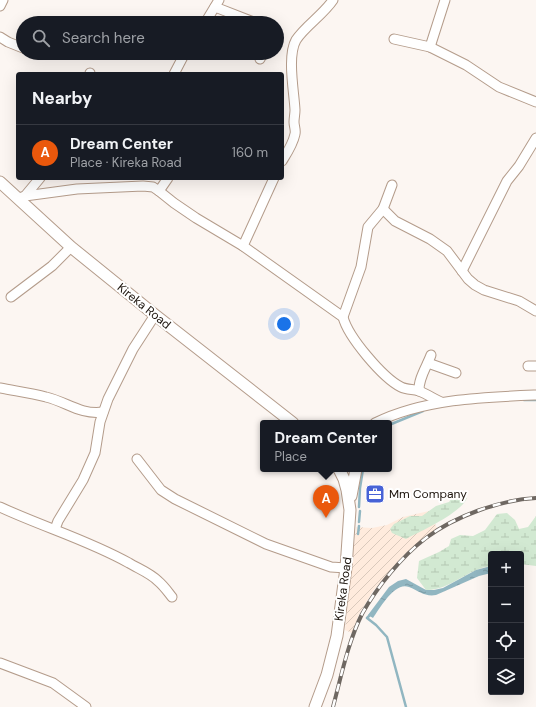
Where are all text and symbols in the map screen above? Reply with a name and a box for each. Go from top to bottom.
search box [16,16,284,60]
icon: search [30,27,52,49]
text: Search here [62,28,145,48]
text: Nearby [32,87,92,109]
text: Dream Center [70,134,173,154]
text: A [40,144,50,161]
text: 160 m [232,144,268,161]
text: Place · Kireka Road [70,154,182,171]
street label: Kireka Road [114,279,174,333]
your location [274,314,294,334]
popup [260,420,392,472]
text: Dream Center [275,428,377,448]
text: Place [275,448,307,465]
office icon: Mm Company [364,483,386,505]
pin: A [313,485,339,518]
place label: Mm Company [389,486,467,502]
map controls [488,551,524,695]
button: + [488,551,524,587]
street label: Kireka Road [331,556,355,622]
button: − [488,587,524,623]
button: locate [488,623,524,659]
button: layers [488,659,524,695]

